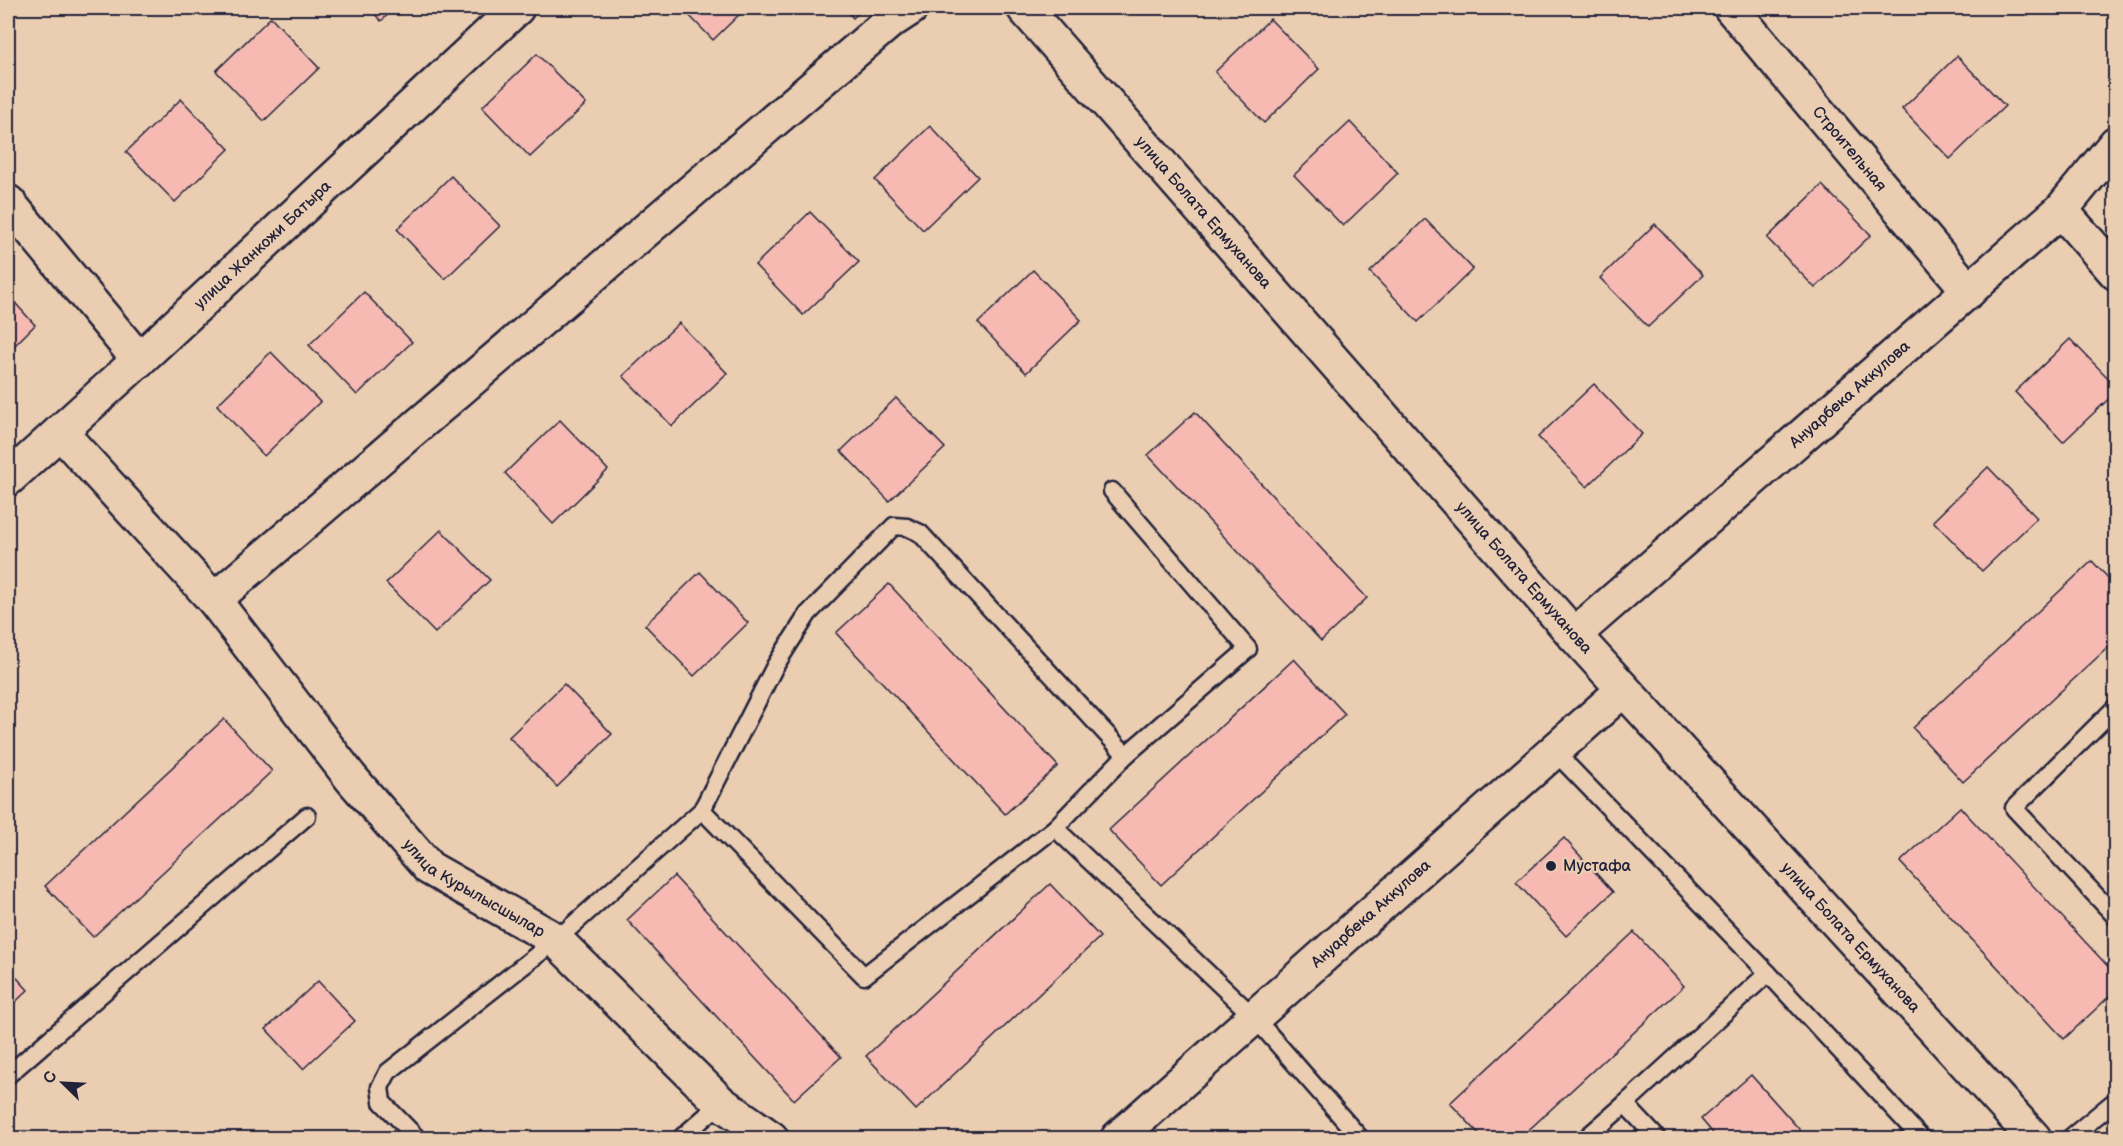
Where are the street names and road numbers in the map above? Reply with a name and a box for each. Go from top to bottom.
street label: Строительная [1808,102,1891,195]
street label: улица Болата Ермуханова [1131,132,1276,293]
street label: улица Жанкожи Батыра [190,176,335,313]
street label: Ануарбека Аккулова [1785,336,1914,453]
street label: улица Болата Ермуханова [1452,498,1596,658]
street label: улица Курылысшылар [399,835,548,941]
street label: Ануарбека Аккулова [1306,855,1435,973]
street label: улица Болата Ермуханова [1777,859,1924,1017]

